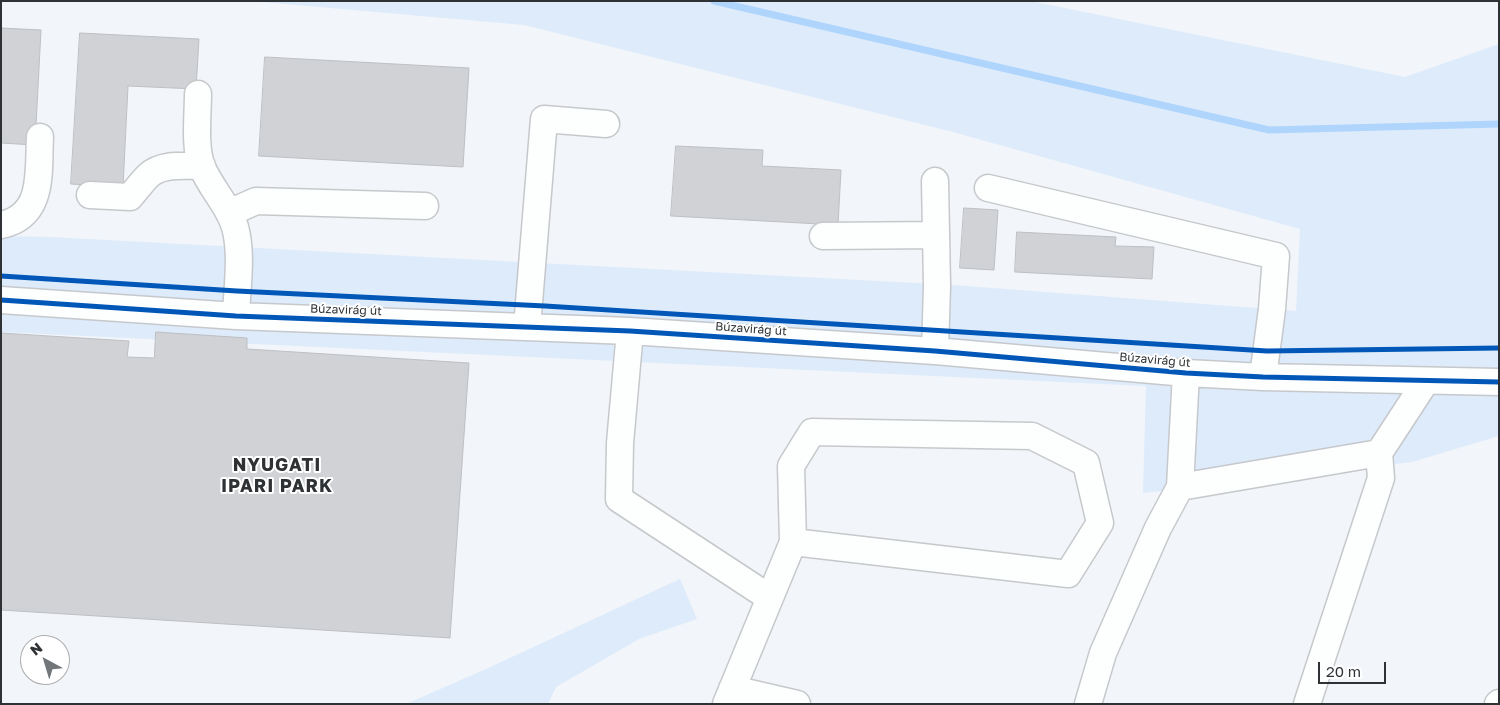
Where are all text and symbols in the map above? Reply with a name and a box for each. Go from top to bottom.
street label: Búzavirág út [310,302,382,318]
street label: Búzavirág út [715,319,787,339]
street label: Búzavirág út [1119,350,1191,370]
district label: NYUGATI IPARI PARK [220,454,334,496]
north arrow [20,635,70,685]
text: N [26,639,45,659]
scale bar [1320,652,1388,684]
text: 20 m [1326,662,1361,680]

